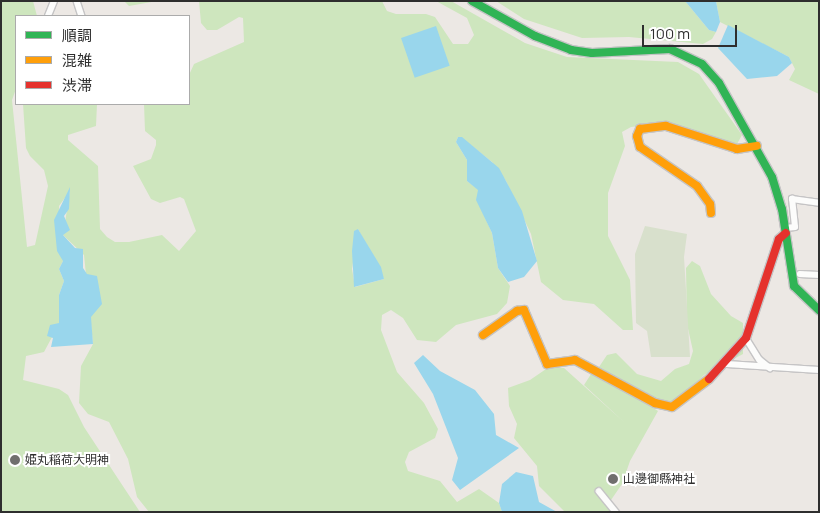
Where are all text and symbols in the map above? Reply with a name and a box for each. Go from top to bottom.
legend [15,15,190,105]
scale bar [645,15,740,47]
text: 100 m [650,23,690,44]
text: 順調 [62,25,92,46]
text: 混雑 [62,50,92,71]
text: 渋滞 [62,75,92,96]
place label: 姫丸稲荷大明神 [25,453,109,467]
marker: 姫丸稲荷大明神 [9,454,21,466]
place label: 山邊御縣神社 [623,472,695,486]
marker: 山邊御縣神社 [607,473,619,485]

